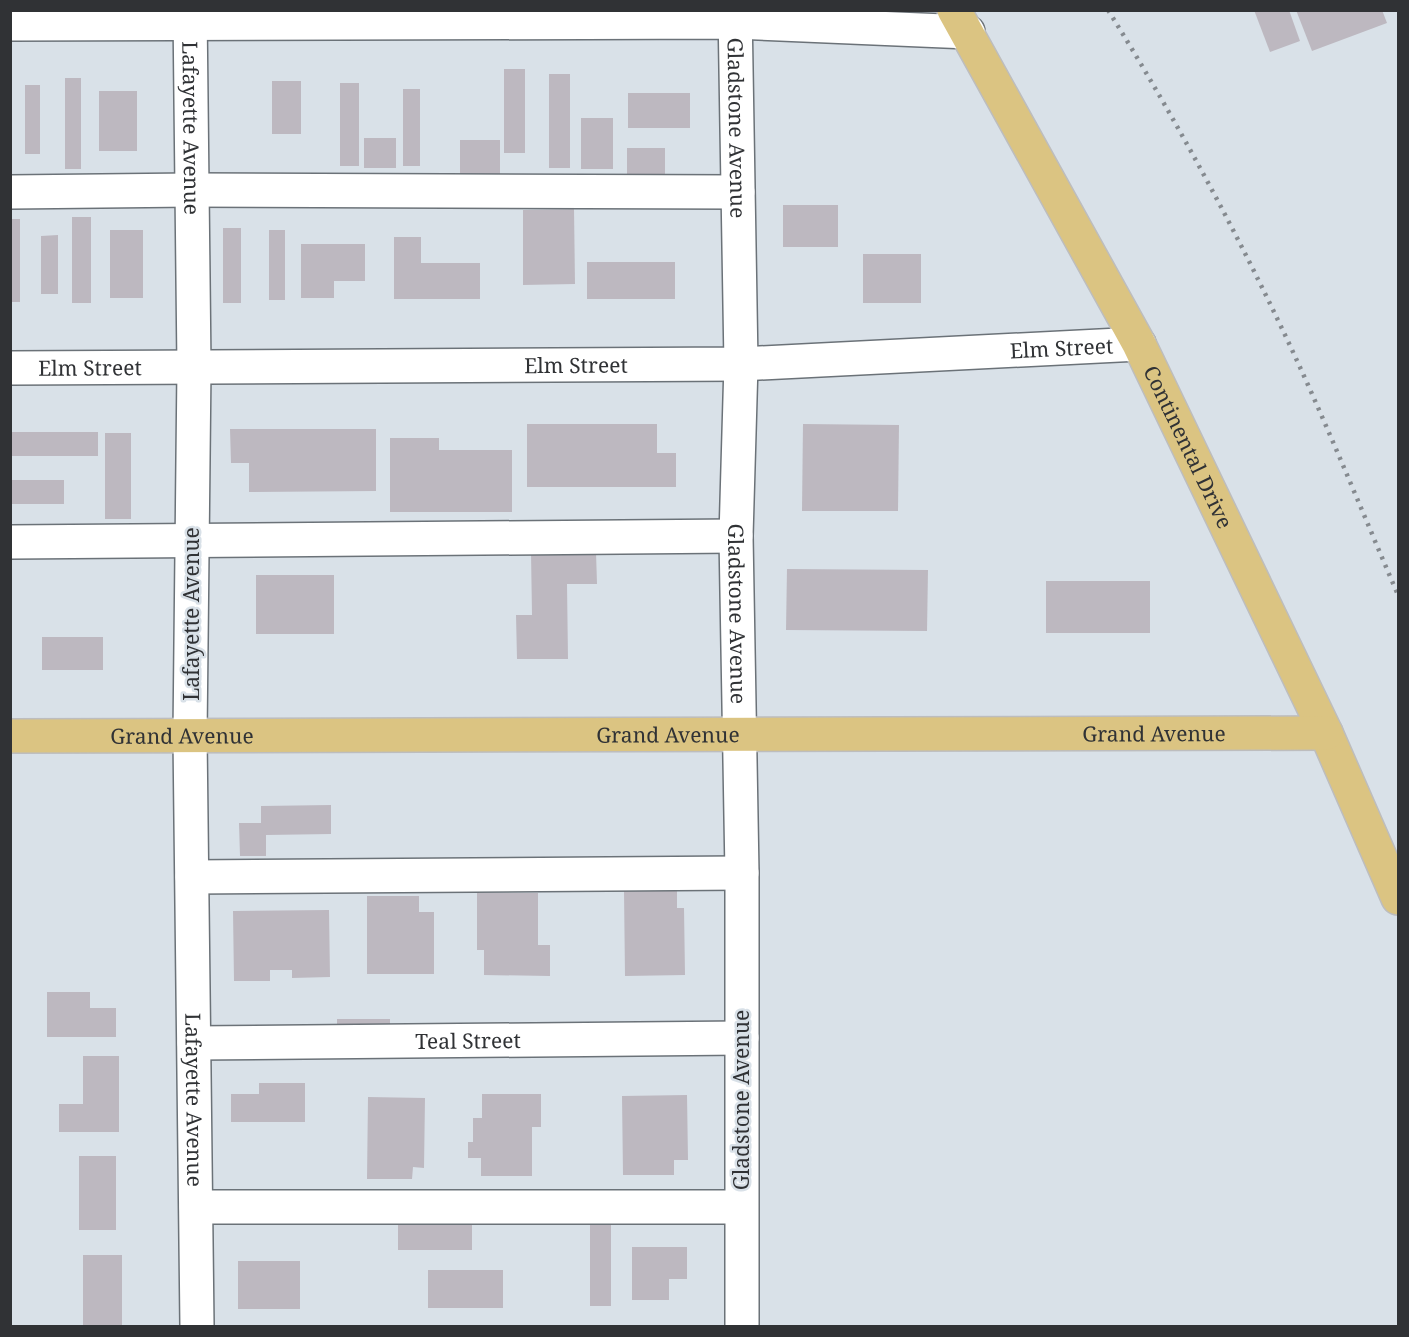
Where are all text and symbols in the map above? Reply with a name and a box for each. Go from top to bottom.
street label: Gladstone Avenue [721,37,753,219]
street label: Lafayette Avenue [176,41,206,215]
street label: Elm Street [1009,331,1114,364]
street label: Elm Street [524,351,628,379]
street label: Elm Street [38,353,142,382]
street label: Continental Drive [1137,361,1240,533]
street label: Gladstone Avenue [722,523,753,704]
street label: Lafayette Avenue [177,527,205,701]
street label: Grand Avenue [1082,719,1226,748]
street label: Grand Avenue [596,720,740,749]
street label: Grand Avenue [110,721,254,750]
street label: Gladstone Avenue [727,1010,755,1190]
street label: Lafayette Avenue [179,1013,209,1187]
street label: Teal Street [415,1026,521,1055]

